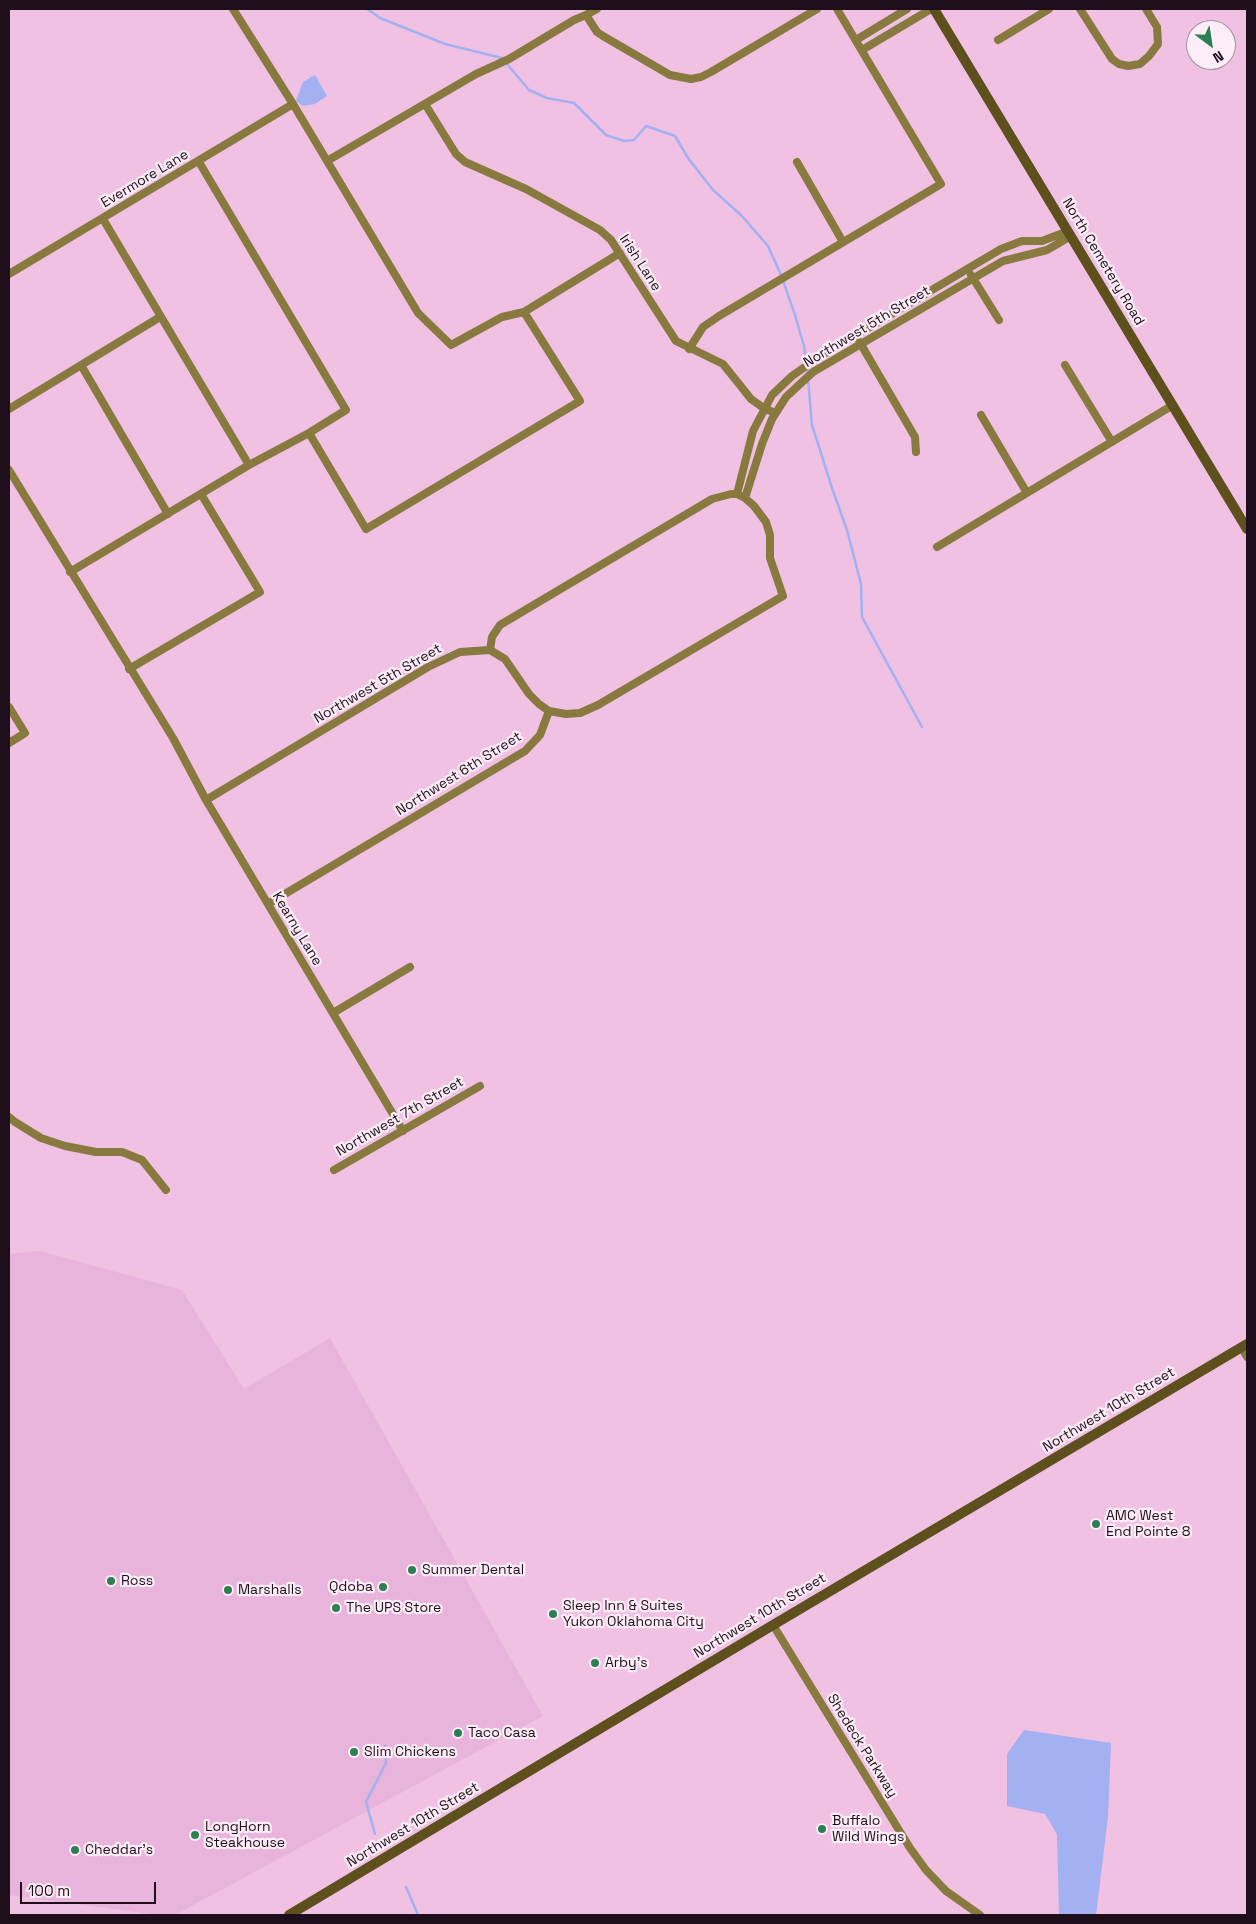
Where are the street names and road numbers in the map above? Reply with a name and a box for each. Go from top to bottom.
street label: Evermore Lane [98,146,192,212]
street label: North Cemetery Road [1058,195,1148,329]
street label: Irish Lane [615,231,665,295]
street label: Northwest 5th Street [801,283,933,371]
street label: Northwest 5th Street [311,641,445,727]
street label: Northwest 6th Street [393,729,525,819]
street label: Kearny Lane [268,889,326,969]
street label: Northwest 7th Street [333,1074,467,1160]
street label: Northwest 10th Street [1040,1364,1178,1456]
street label: Northwest 10th Street [691,1570,829,1662]
street label: Shedeck Parkway [823,1691,901,1801]
street label: Northwest 10th Street [344,1779,482,1871]

